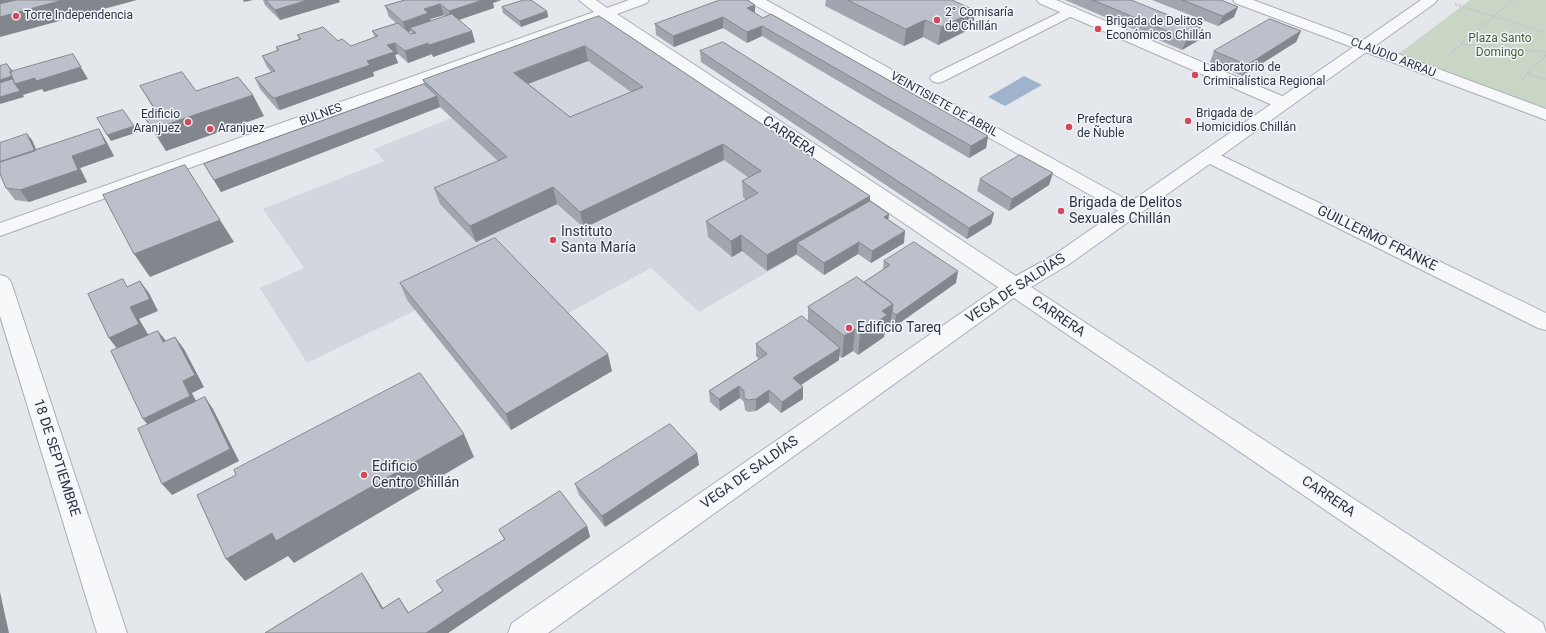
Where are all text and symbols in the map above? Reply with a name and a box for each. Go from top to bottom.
place label: 2° Comisaría de Chillán [945,6,1014,34]
place label: Torre Independencia [24,9,133,23]
marker: Torre Independencia [11,11,21,21]
marker: 2° Comisaría de Chillán [932,15,942,25]
place label: Brigada de Delitos Económicos Chillán [1106,15,1211,43]
marker: Brigada de Delitos Económicos Chillán [1093,24,1103,34]
park label: Plaza Santo Domingo [1468,32,1532,60]
street label: CLAUDIO ARRAU [1348,35,1438,81]
place label: Laboratorio de Criminalística Regional [1203,61,1325,89]
street label: VEINTISIETE DE ABRIL [888,69,1000,141]
marker: Laboratorio de Criminalística Regional [1190,70,1200,80]
street label: BULNES [298,101,344,129]
place label: Brigada de Homicidios Chillán [1196,107,1296,135]
place label: Edificio Aranjuez [133,108,180,136]
street label: CARRERA [759,113,819,161]
place label: Prefectura de Ñuble [1077,113,1132,141]
marker: Brigada de Homicidios Chillán [1183,116,1193,126]
marker: Edificio Aranjuez [183,117,193,127]
place label: Aranjuez [218,122,265,136]
marker: Prefectura de Ñuble [1064,122,1074,132]
marker: Aranjuez [205,124,215,134]
place label: Brigada de Delitos Sexuales Chillán [1069,195,1182,228]
street label: GUILLERMO FRANKE [1314,203,1440,275]
marker: Brigada de Delitos Sexuales Chillán [1056,206,1066,216]
place label: Instituto Santa María [561,224,636,256]
marker: Instituto Santa María [548,235,558,245]
street label: VEGA DE SALDÍAS [963,251,1069,327]
street label: CARRERA [1028,293,1088,341]
place label: Edificio Tareq [857,320,941,336]
marker: Edificio Tareq [844,323,854,333]
street label: 18 DE SEPTIEMBRE [29,397,83,519]
street label: VEGA DE SALDÍAS [698,433,802,513]
place label: Edificio Centro Chillán [372,459,459,492]
marker: Edificio Centro Chillán [359,470,369,480]
street label: CARRERA [1298,473,1358,521]

